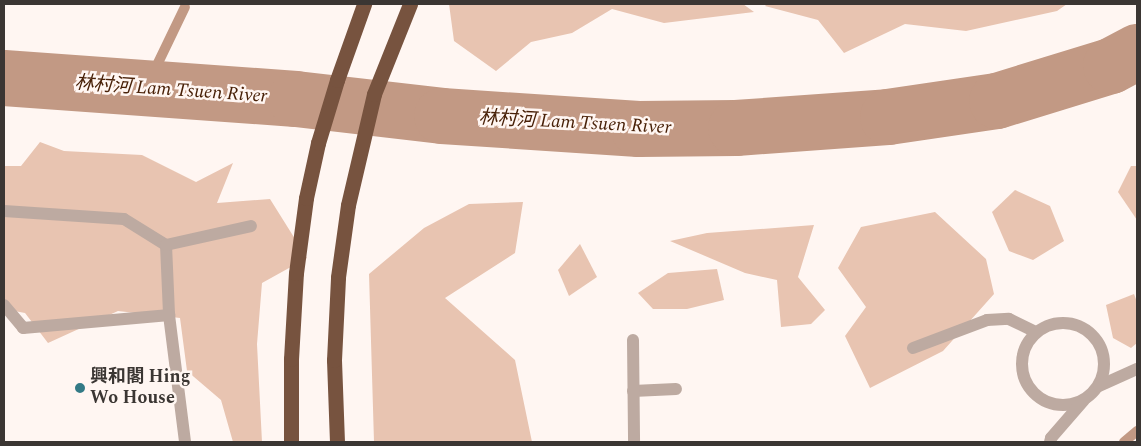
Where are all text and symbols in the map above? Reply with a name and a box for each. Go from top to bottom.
water label: 林村河 Lam Tsuen River [74,72,268,108]
water label: 林村河 Lam Tsuen River [478,107,672,139]
place label: 興和閣 Hing Wo House [90,367,190,409]
marker: 興和閣 Hing Wo House [74,382,86,394]

